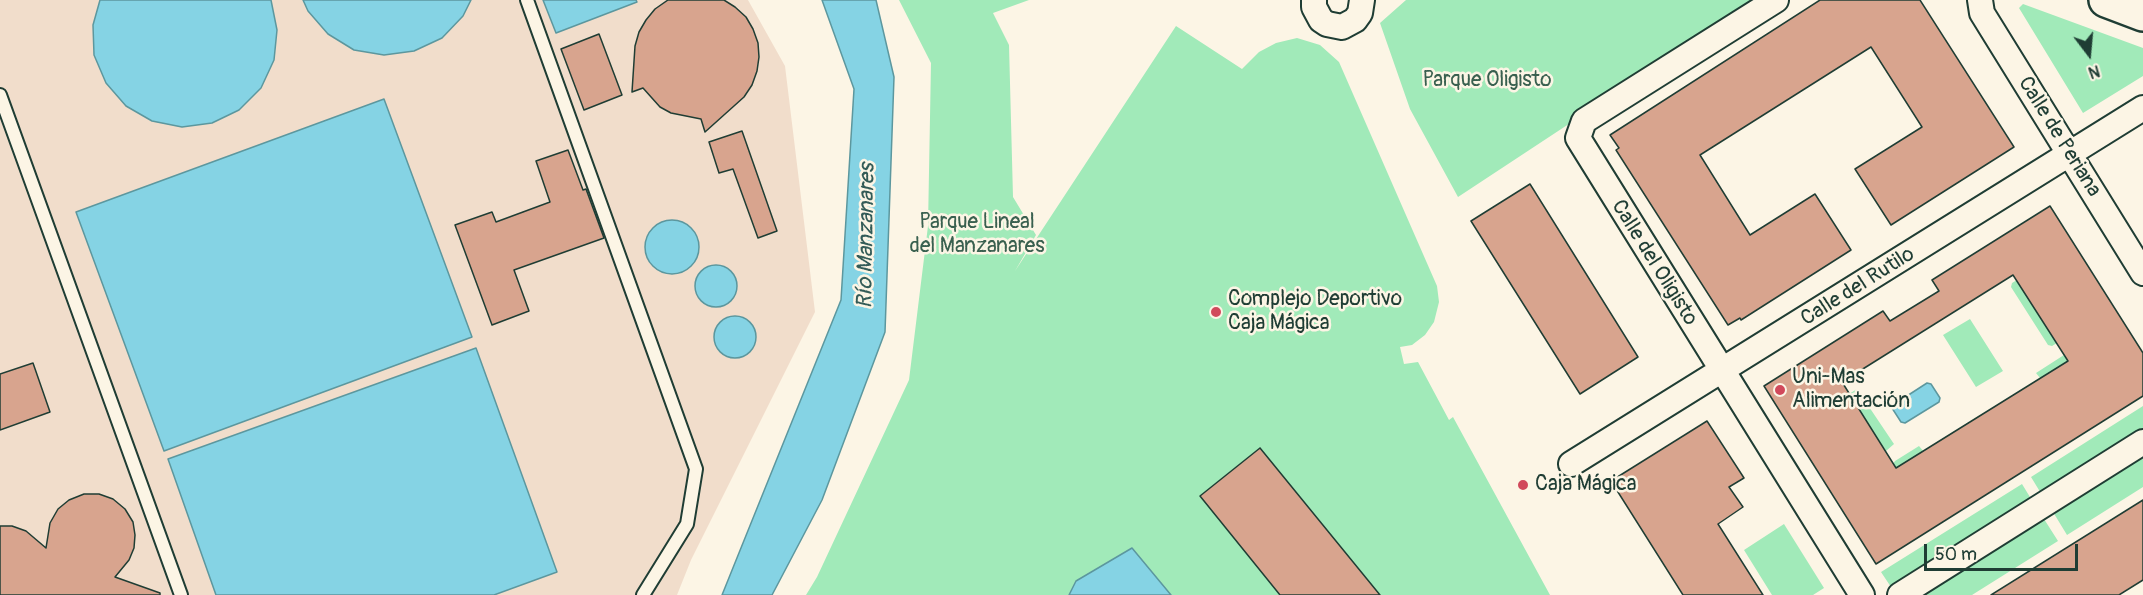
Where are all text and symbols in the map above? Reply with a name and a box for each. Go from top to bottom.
north arrow [2059,24,2119,84]
text: N [2086,60,2102,82]
park label: Parque Oligisto [1423,68,1551,94]
street label: Calle de Periana [2012,72,2106,202]
water label: Río Manzanares [853,163,881,309]
street label: Calle del Oligisto [1605,195,1703,331]
park label: Parque Lineal del Manzanares [909,210,1045,260]
street label: Calle del Rutilo [1797,242,1919,332]
place label: Complejo Deportivo Caja Mágica [1228,287,1402,337]
marker: Complejo Deportivo Caja Mágica [1209,305,1223,319]
place label: Uni-Mas Alimentación [1792,365,1910,415]
marker: Uni-Mas Alimentación [1773,383,1787,397]
place label: Caja Mágica [1535,472,1637,498]
marker: Caja Mágica [1516,478,1530,492]
scale bar [1927,532,2082,570]
text: 50 m [1935,543,1977,566]

